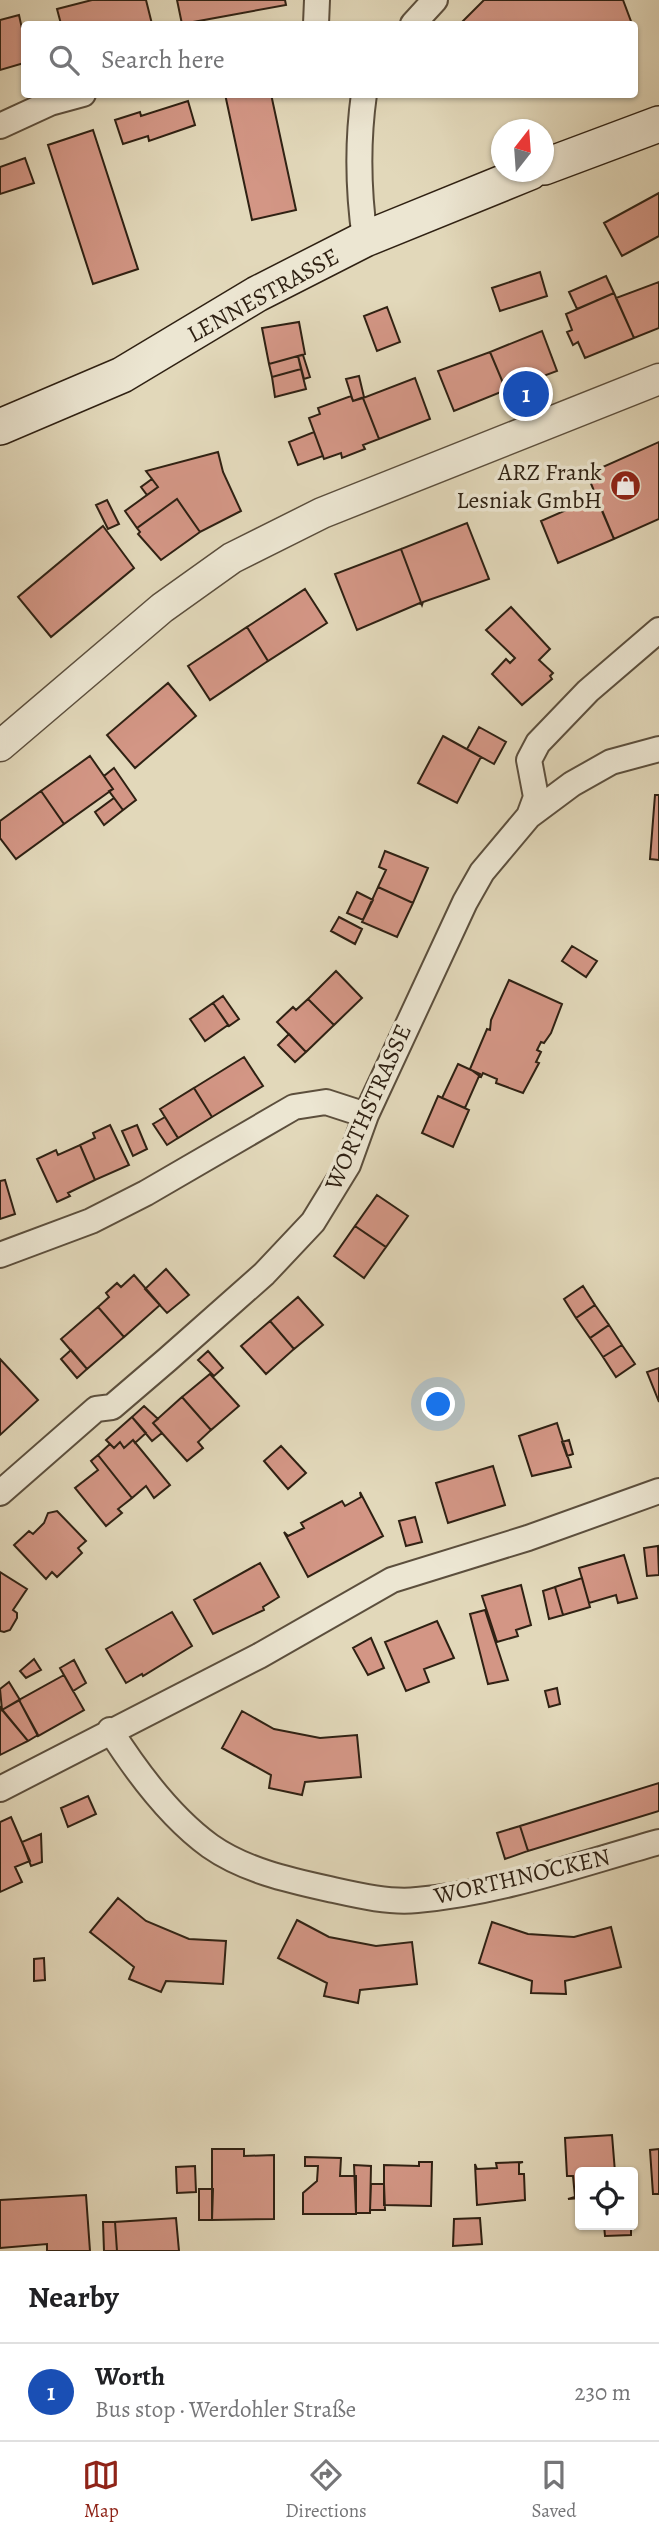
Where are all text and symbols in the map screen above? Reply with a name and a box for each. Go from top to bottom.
search box [21,21,638,98]
icon: search [45,41,83,79]
text: Search here [101,42,225,77]
north arrow [491,119,554,182]
street label: LENNESTRASSE [181,240,345,350]
pin: 1 [503,368,549,420]
place label: ARZ Frank Lesniak GmbH [456,456,602,516]
shop icon: ARZ Frank Lesniak GmbH [608,469,642,503]
street label: WORTHSTRASSE [317,1019,419,1196]
your location [421,1387,455,1421]
street label: WORTHNOCKEN [430,1840,613,1912]
map controls [575,2167,638,2230]
button: locate [575,2167,638,2230]
text: Nearby [28,2277,119,2317]
text: Worth [95,2359,165,2394]
text: 1 [47,2377,55,2408]
text: 230 m [575,2377,631,2408]
text: Bus stop · Werdohler Straße [95,2394,356,2425]
tab: Map [82,2456,120,2524]
tab: Directions [285,2456,367,2524]
tab: Saved [532,2456,577,2524]

